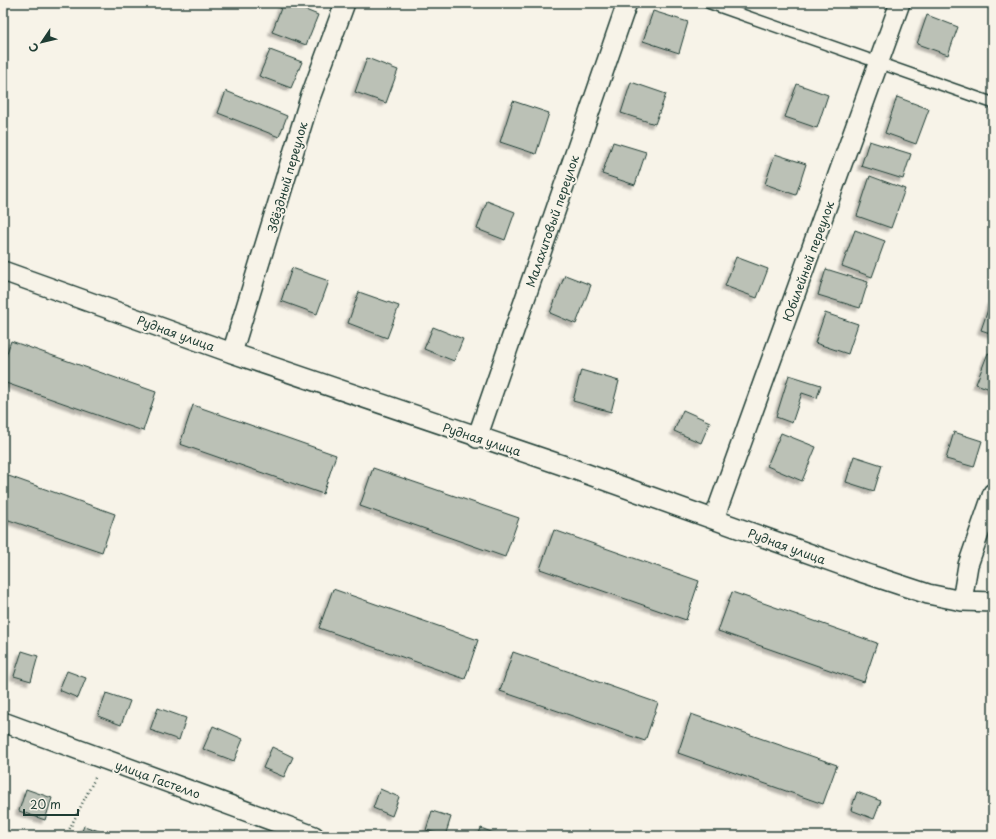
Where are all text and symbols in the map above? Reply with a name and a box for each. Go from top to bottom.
north arrow [22,22,62,62]
text: С [24,40,43,56]
street label: Звёздный переулок [263,119,312,235]
street label: Малахитовый переулок [521,152,583,290]
street label: Юбилейный переулок [778,197,838,324]
street label: Рудная улица [135,311,218,356]
street label: Рудная улица [440,418,524,460]
street label: Рудная улица [746,524,829,569]
street label: улица Гастелло [113,755,203,803]
scale bar [24,791,78,817]
text: 20 m [30,795,61,813]

